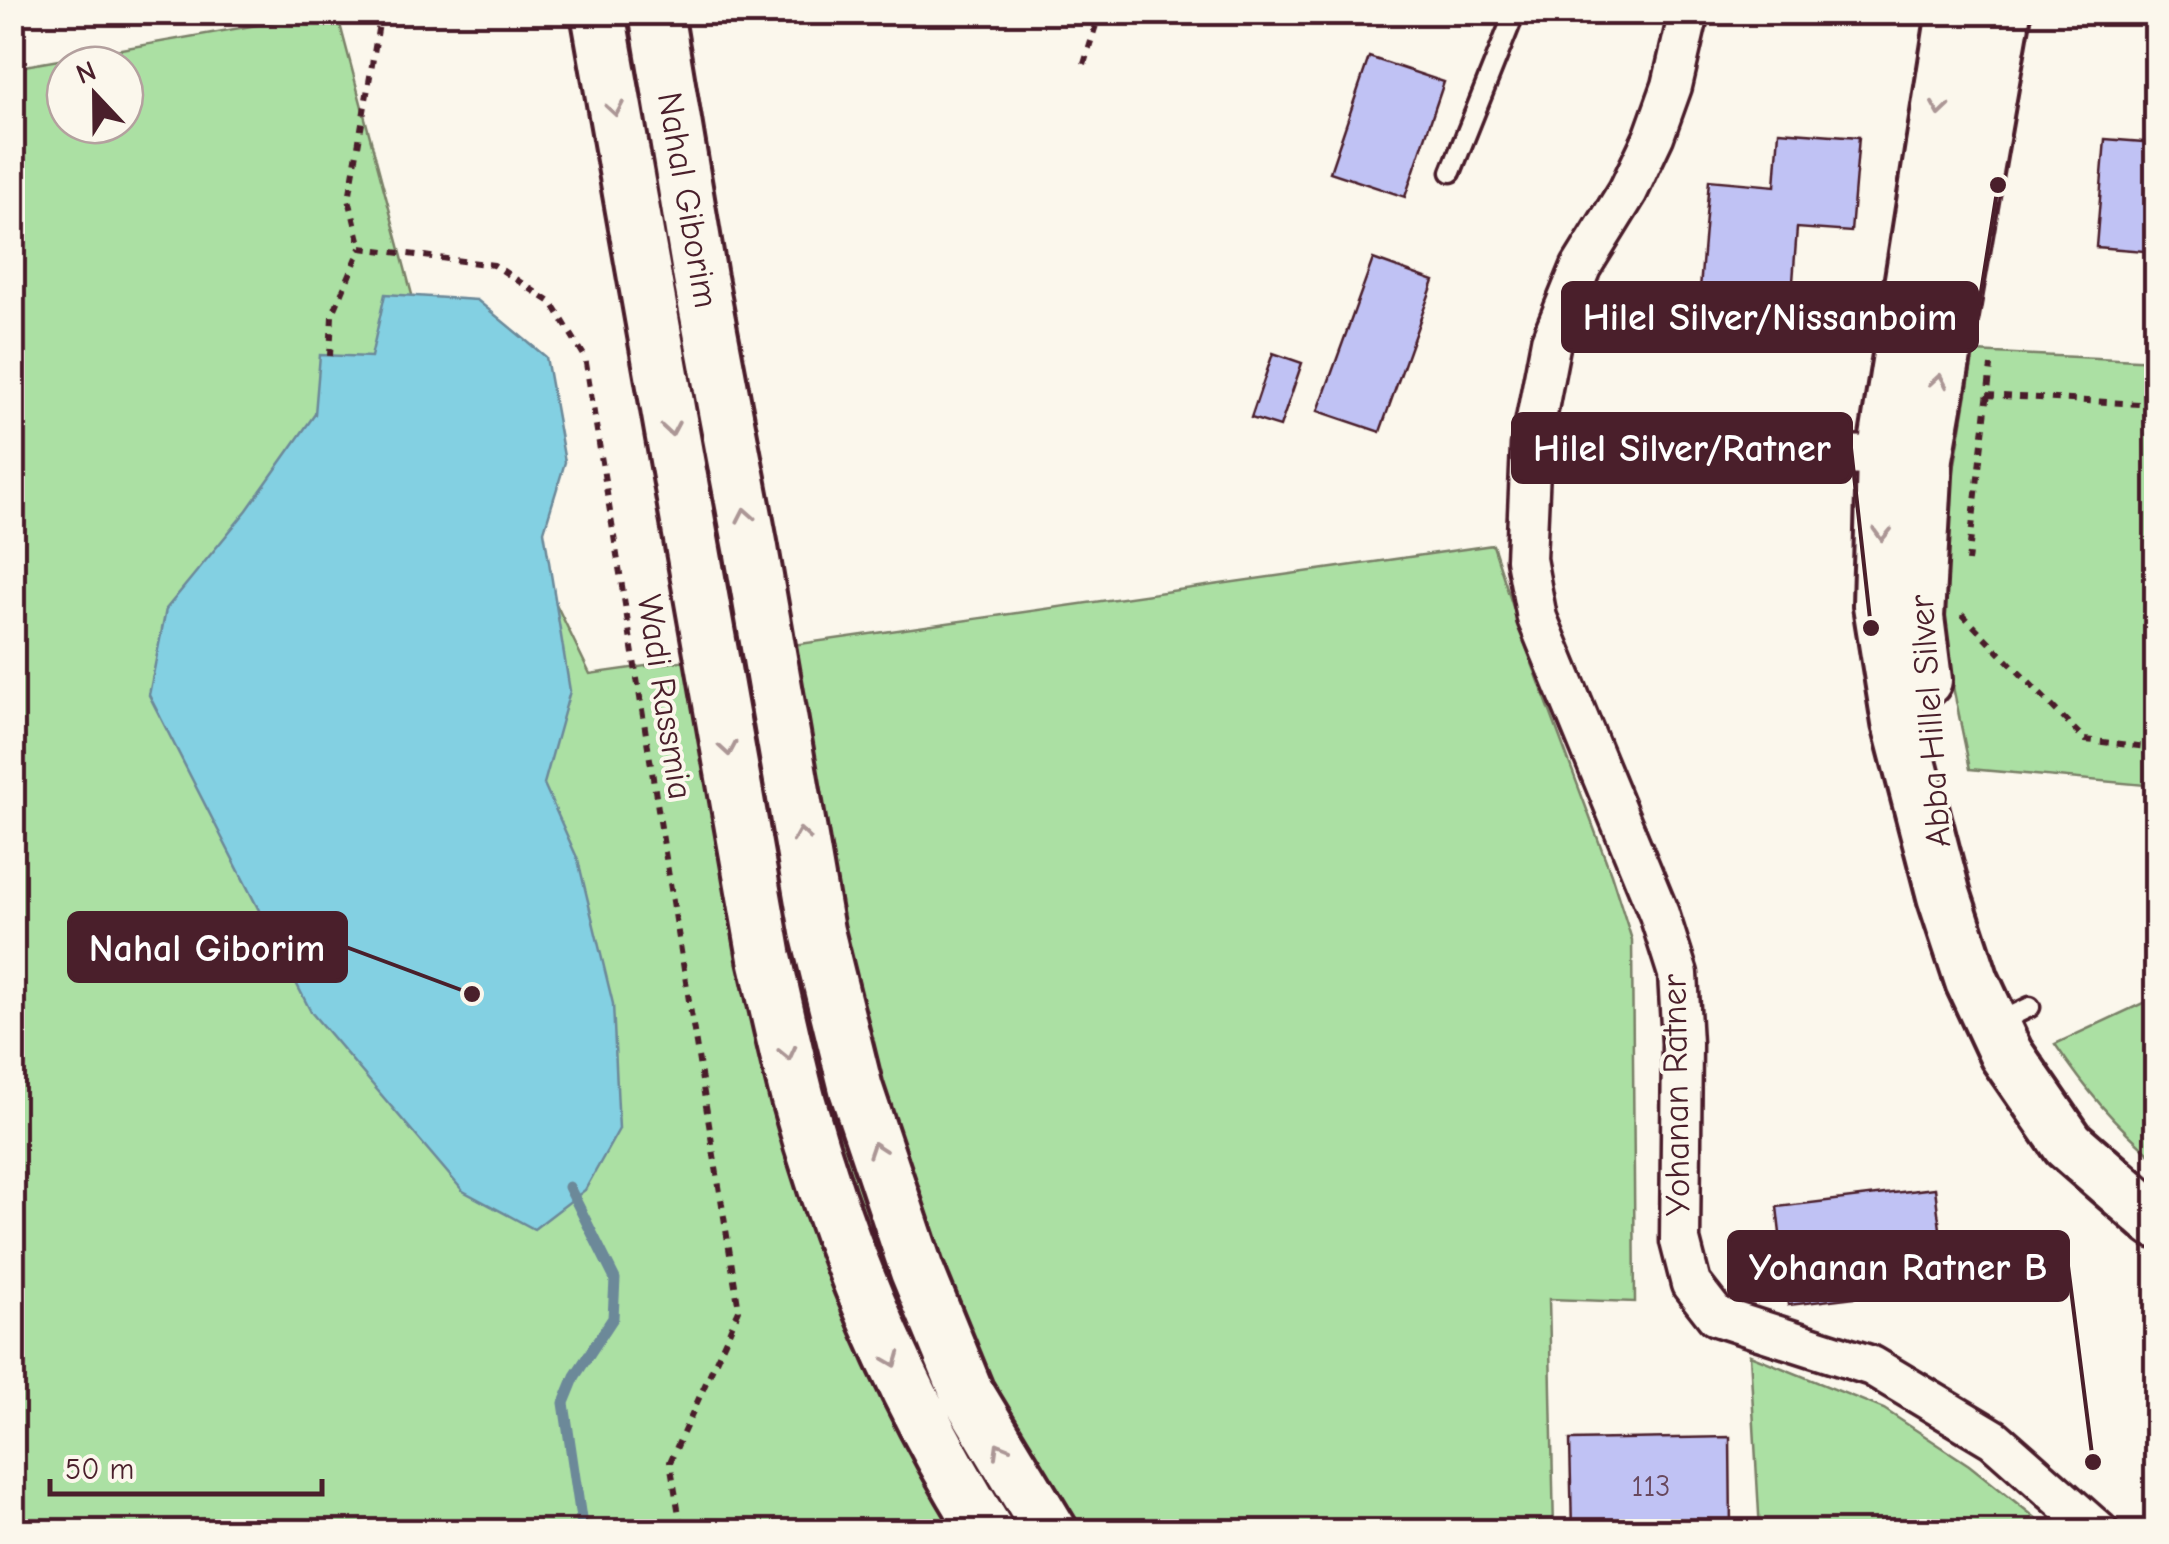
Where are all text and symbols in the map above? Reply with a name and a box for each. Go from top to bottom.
north arrow [45,45,145,145]
text: N [72,54,100,91]
street label: Nahal Giborim [649,89,727,311]
one-way arrow [604,100,625,117]
one-way arrow [1930,101,1951,117]
callout: Hilel Silver/Nissanboim [1563,283,1977,351]
text: Hilel Silver/Nissanboim [1583,296,1957,340]
one-way arrow [1928,373,1949,390]
callout: Hilel Silver/Ratner [1513,414,1851,482]
one-way arrow [660,420,681,437]
text: Hilel Silver/Ratner [1533,427,1832,471]
one-way arrow [735,507,756,523]
one-way arrow [1871,527,1892,543]
street label: Wadi Rassmia [629,592,701,802]
street label: Abba Hillel Silver [1901,593,1959,849]
one-way arrow [717,740,738,757]
one-way arrow [791,827,812,843]
callout: Nahal Giborim [69,913,346,981]
text: Nahal Giborim [89,927,325,971]
street label: Yohanan Ratner [1653,974,1699,1216]
one-way arrow [776,1044,797,1061]
one-way arrow [868,1141,888,1158]
callout: Yohanan Ratner B [1729,1232,2068,1300]
text: Yohanan Ratner B [1749,1246,2047,1290]
one-way arrow [881,1350,901,1368]
scale bar [50,1434,322,1496]
one-way arrow [993,1441,1012,1459]
text: 50 m [65,1452,134,1487]
house number: 113 [1632,1469,1670,1504]

